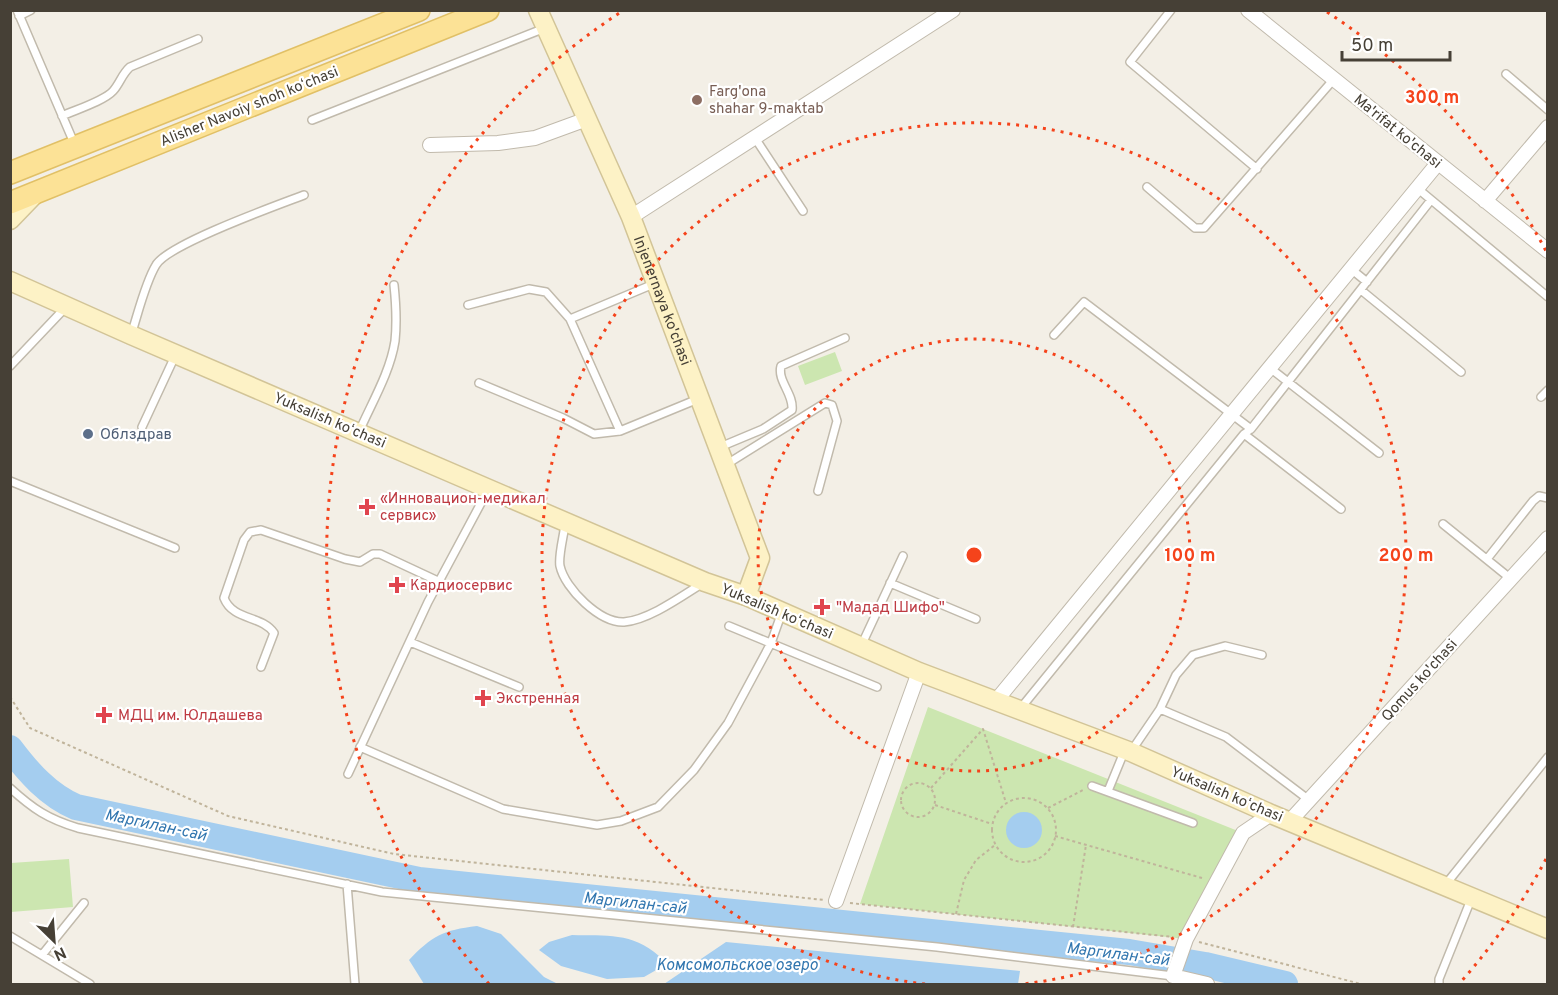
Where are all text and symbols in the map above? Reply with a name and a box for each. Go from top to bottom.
scale bar [1342,24,1450,62]
text: 50 m [1351,35,1393,58]
street label: Alisher Navoiy shoh koʻchasi [158,63,341,152]
place label: Farg'ona shahar 9-maktab [709,83,824,119]
text: 300 m [1405,87,1459,110]
street label: Ma'rifat ko'chasi [1349,91,1445,174]
marker: Farg'ona shahar 9-maktab [690,93,704,107]
street label: Injenernaya ko'chasi [628,233,694,368]
street label: Yuksalish koʻchasi [270,389,388,454]
place label: Облздрав [100,426,172,445]
marker: Облздрав [81,427,95,441]
place label: «Инновацион-медикал сервис» [380,490,546,526]
marker: «Инновацион-медикал сервис» [358,498,376,516]
centre of rings [964,545,984,565]
text: 100 m [1164,545,1216,568]
text: 200 m [1378,545,1434,568]
marker: Кардиосервис [388,576,406,594]
place label: Кардиосервис [410,577,513,596]
street label: Yuksalish koʻchasi [717,580,835,645]
marker: "Мадад Шифо" [813,598,831,616]
place label: "Мадад Шифо" [836,599,945,618]
street label: Qomus ko'chasi [1378,636,1462,726]
marker: Экстренная [474,689,492,707]
place label: Экстренная [496,690,580,709]
marker: МДЦ им. Юлдашева [95,706,113,724]
place label: МДЦ им. Юлдашева [118,707,263,726]
street label: Yuksalish koʻchasi [1167,763,1285,828]
water label: Маргилан-сай [103,805,209,847]
water label: Маргилан-сай [582,889,688,919]
north arrow [24,911,84,971]
water label: Маргилан-сай [1065,939,1171,971]
text: N [50,941,69,964]
water label: Комсомольское озеро [656,956,818,976]

